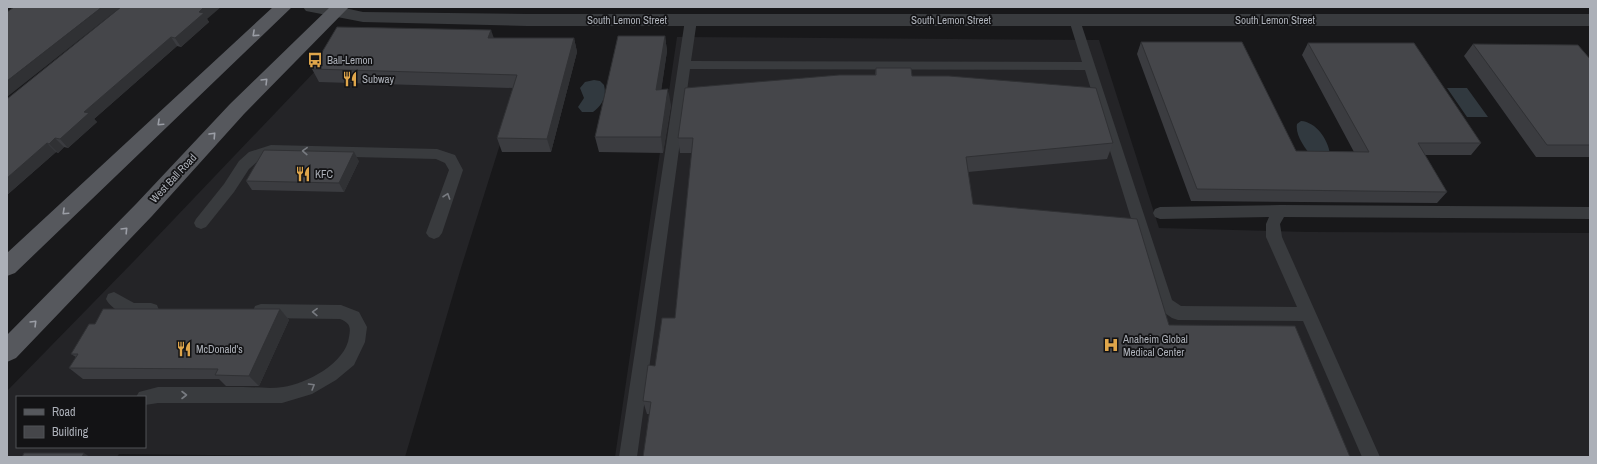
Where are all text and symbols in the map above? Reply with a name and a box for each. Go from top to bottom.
street label: South Lemon Street [587,13,668,27]
street label: South Lemon Street [911,13,992,27]
street label: South Lemon Street [1235,13,1316,27]
one-way arrow [252,29,259,36]
bus stop icon: Ball-Lemon [306,51,324,69]
place label: Ball-Lemon [327,53,373,67]
restaurant icon: Subway [341,70,359,88]
place label: Subway [362,72,395,86]
one-way arrow [260,78,268,86]
one-way arrow [157,118,165,126]
one-way arrow [209,132,216,140]
one-way arrow [302,147,308,155]
street label: West Ball Road [147,151,199,205]
restaurant icon: KFC [294,165,312,183]
place label: KFC [315,167,334,181]
one-way arrow [442,192,451,199]
one-way arrow [63,207,70,214]
one-way arrow [120,227,127,235]
one-way arrow [312,308,318,316]
one-way arrow [29,320,37,328]
place label: Anaheim Global Medical Center [1122,332,1188,359]
hospital icon: Anaheim Global Medical Center [1102,336,1120,354]
restaurant icon: McDonald's [175,340,193,358]
place label: McDonald's [196,342,243,356]
one-way arrow [308,383,315,390]
one-way arrow [181,391,187,399]
legend [16,396,146,448]
text: Road [52,404,76,420]
text: Building [52,424,89,440]

